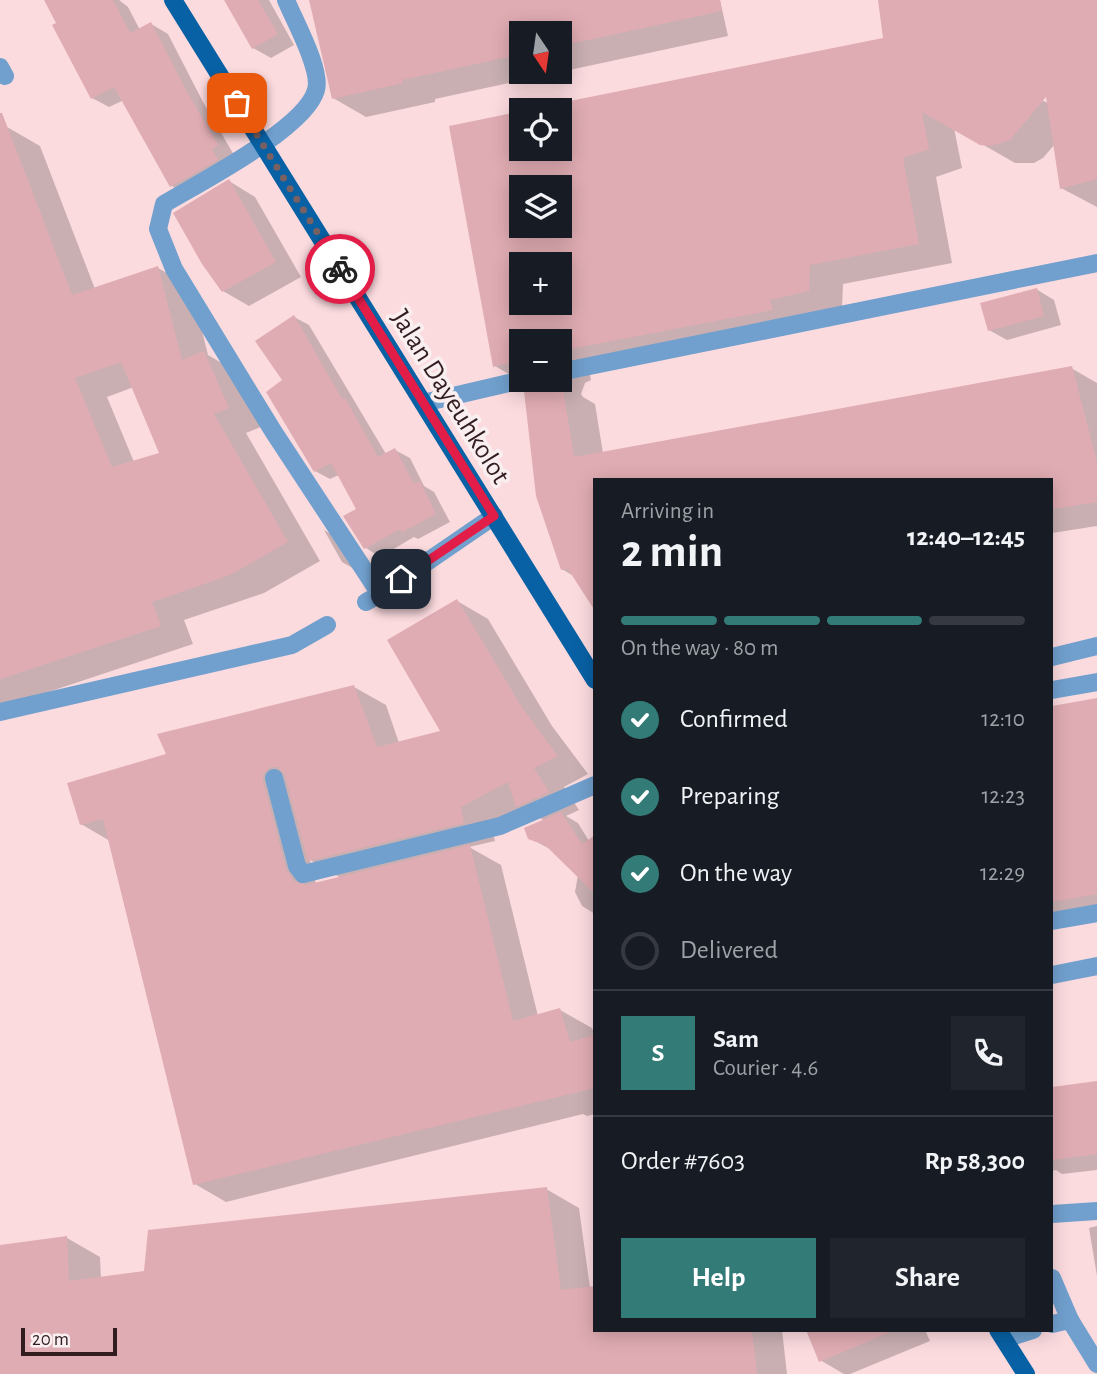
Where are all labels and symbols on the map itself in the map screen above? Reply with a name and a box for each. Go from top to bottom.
north arrow [509,21,572,84]
pin [207,73,267,133]
courier [305,234,375,304]
street label: Jalan Dayeuhkolot [385,305,515,489]
pin [371,549,431,609]
scale bar [21,1325,117,1357]

